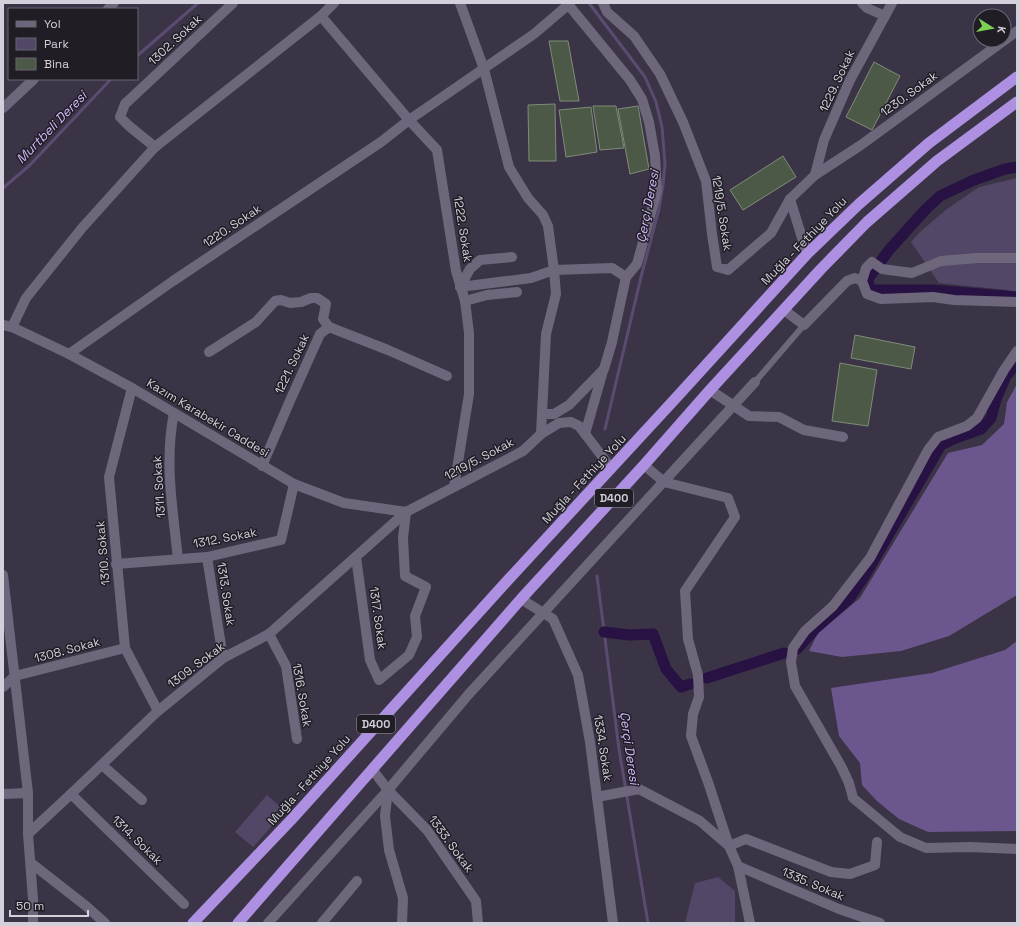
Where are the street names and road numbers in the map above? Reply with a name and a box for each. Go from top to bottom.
street label: 1302. Sokak [145,11,205,69]
street label: 1229. Sokak [816,47,859,115]
street label: 1230. Sokak [877,67,941,120]
street label: 1219/5. Sokak [708,174,736,253]
street label: Muğla - Fethiye Yolu [758,193,850,289]
street label: 1222. Sokak [450,195,476,264]
street label: 1220. Sokak [200,200,265,251]
street label: 1221. Sokak [271,331,313,397]
street label: Kazım Karabekir Caddesi [144,375,272,461]
street label: Muğla - Fethiye Yolu [538,431,630,527]
street label: 1219/5. Sokak [442,434,517,484]
street label: 1311. Sokak [149,455,169,519]
road number: D400 [595,489,633,507]
street label: 1310. Sokak [92,519,114,586]
street label: 1312. Sokak [192,524,259,552]
street label: 1313. Sokak [213,561,239,628]
street label: 1317. Sokak [366,586,390,651]
street label: 1308. Sokak [32,633,102,666]
street label: 1309. Sokak [164,638,228,692]
street label: 1316. Sokak [289,662,316,729]
street label: 1334. Sokak [590,714,616,783]
road number: D400 [357,715,395,733]
street label: Muğla - Fethiye Yolu [264,731,354,829]
street label: 1314. Sokak [108,812,166,869]
street label: 1333. Sokak [425,812,477,876]
street label: 1335. Sokak [779,864,847,905]

